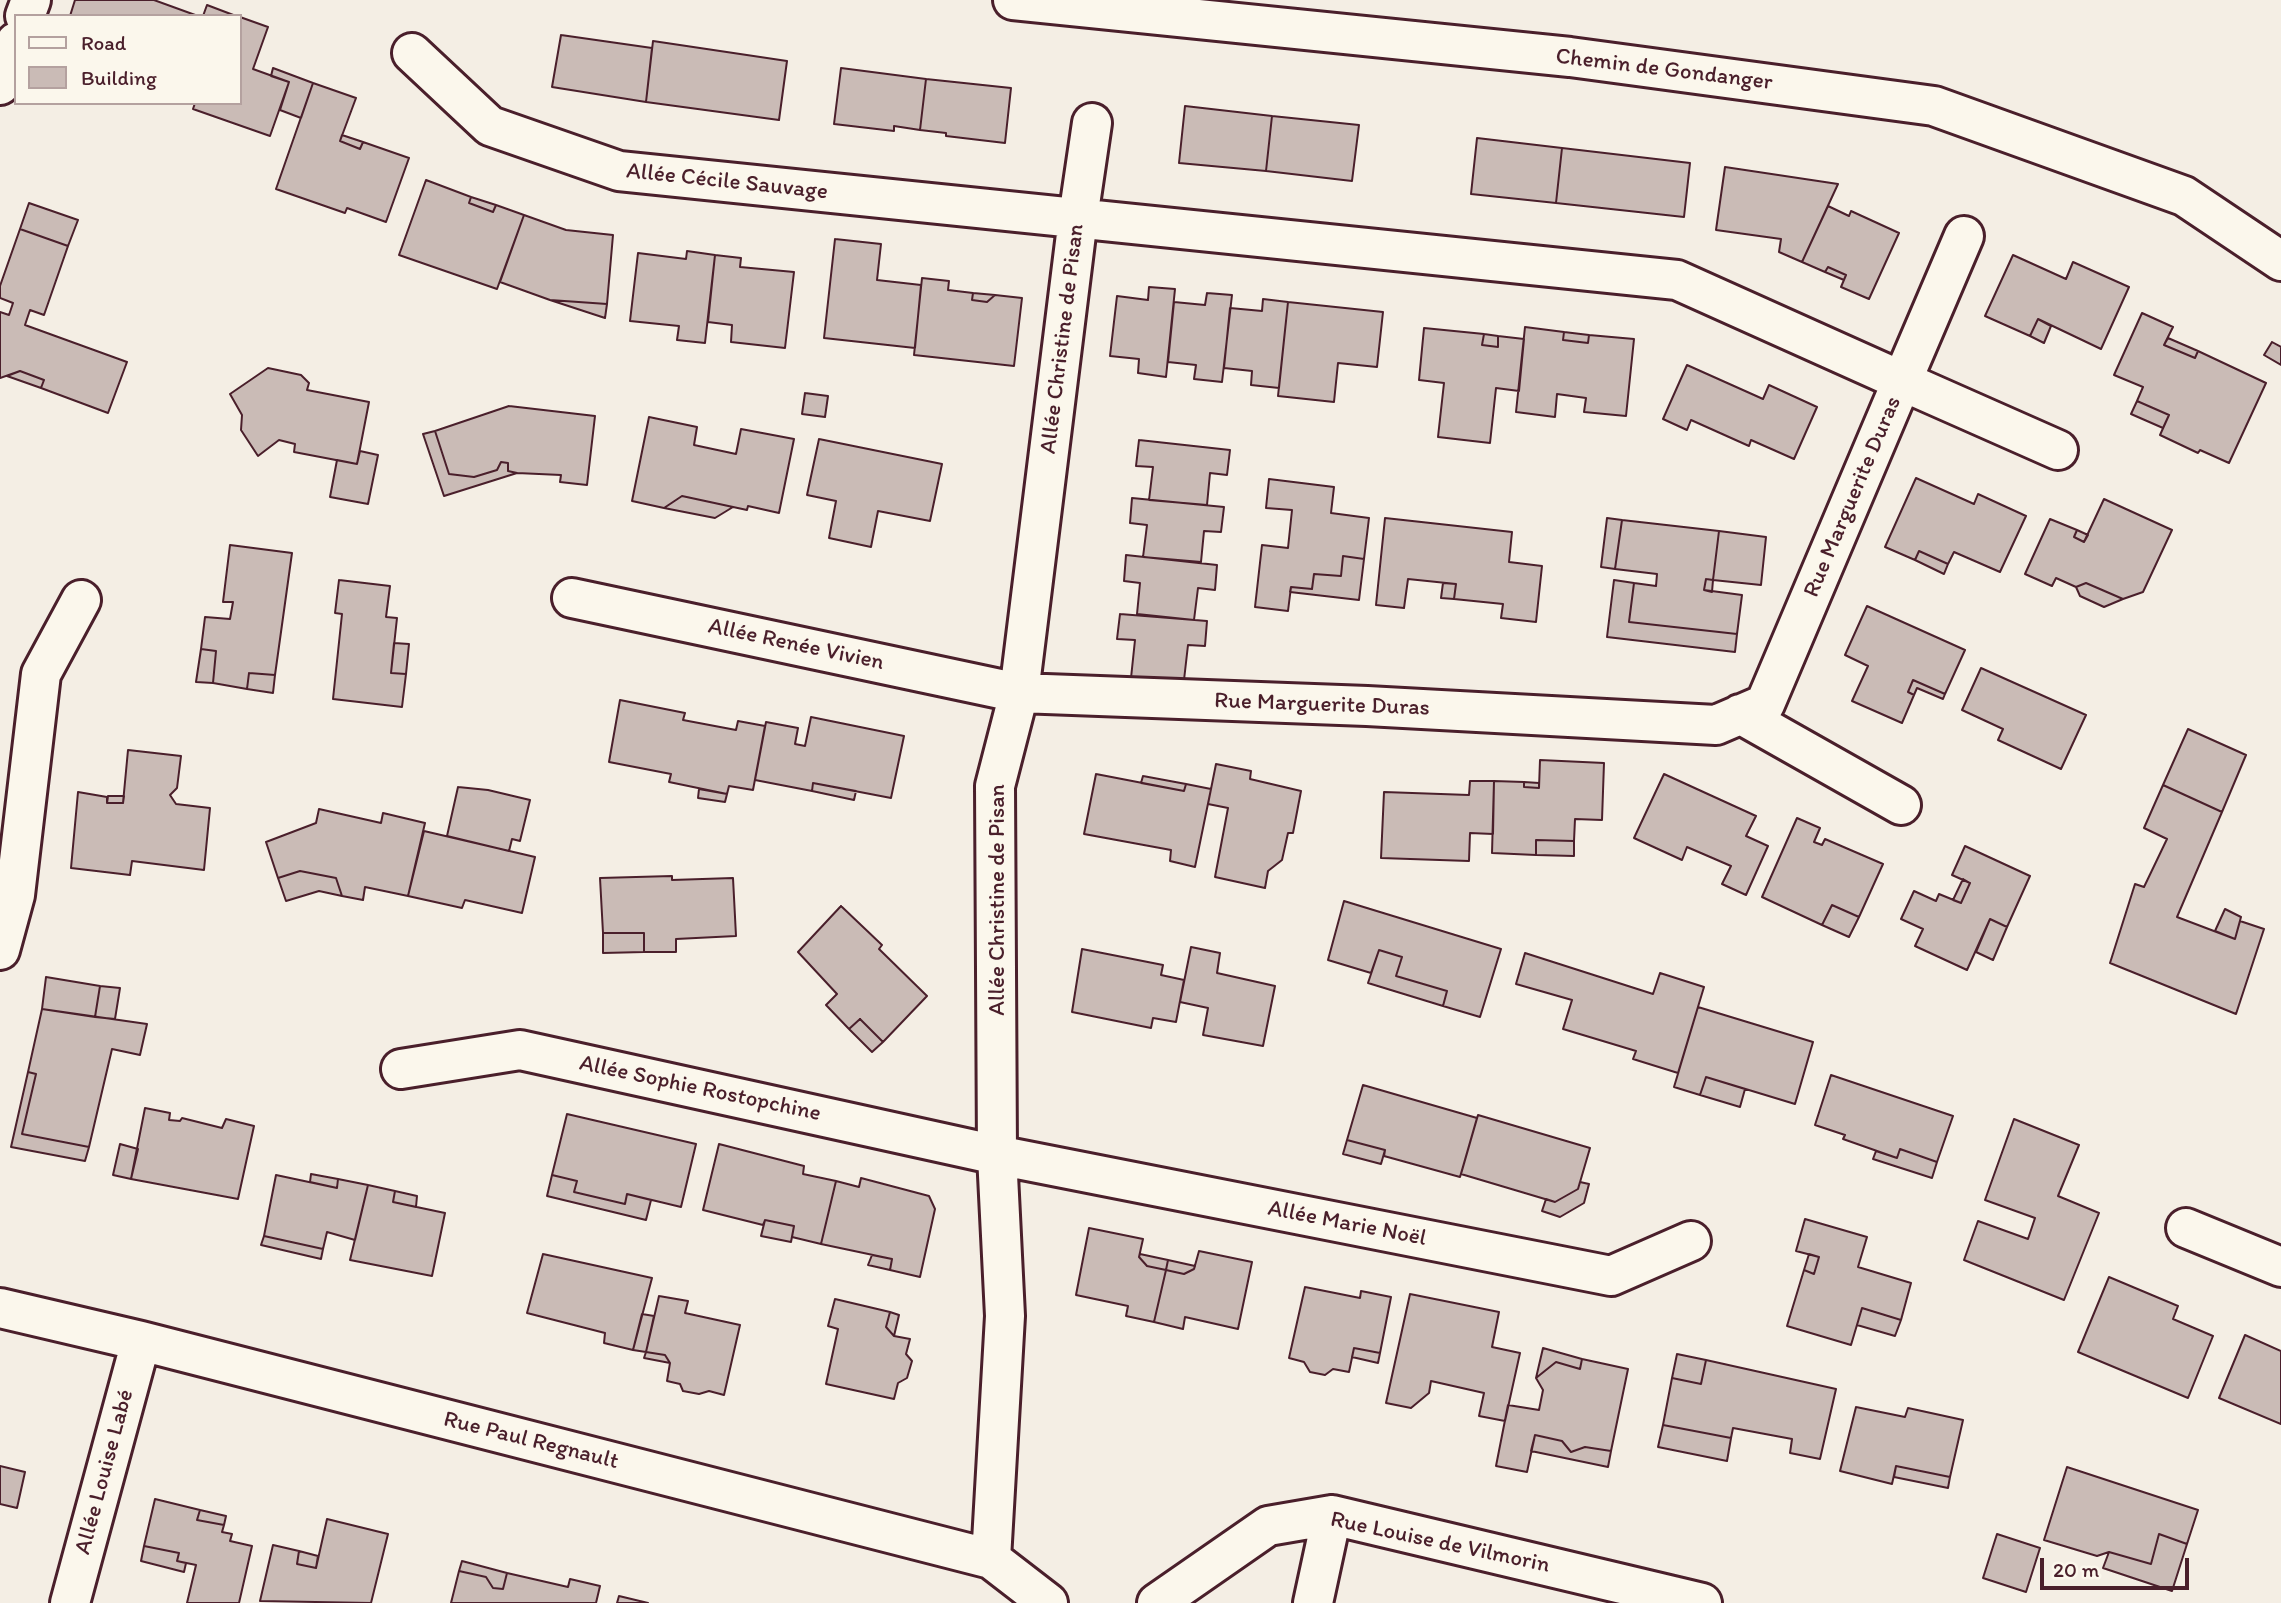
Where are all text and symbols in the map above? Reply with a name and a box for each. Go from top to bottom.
legend [14,14,242,105]
text: Road [81,30,126,55]
street label: Chemin de Gondanger [1554,43,1774,97]
text: Building [81,65,157,90]
street label: Allée Cécile Sauvage [625,158,829,206]
street label: Allée Christine de Pisan [1035,222,1091,456]
street label: Rue Marguerite Duras [1798,392,1908,602]
street label: Allée Renée Vivien [706,613,886,677]
street label: Rue Marguerite Duras [1214,687,1430,723]
street label: Allée Christine de Pisan [984,784,1012,1016]
street label: Allée Sophie Rostopchine [577,1050,823,1128]
street label: Allée Marie Noël [1265,1195,1429,1253]
street label: Allée Louise Labé [70,1387,140,1557]
street label: Rue Paul Regnault [441,1406,621,1476]
street label: Rue Louise de Vilmorin [1328,1506,1552,1580]
scale bar [2043,1544,2192,1588]
text: 20 m [2053,1557,2099,1582]

